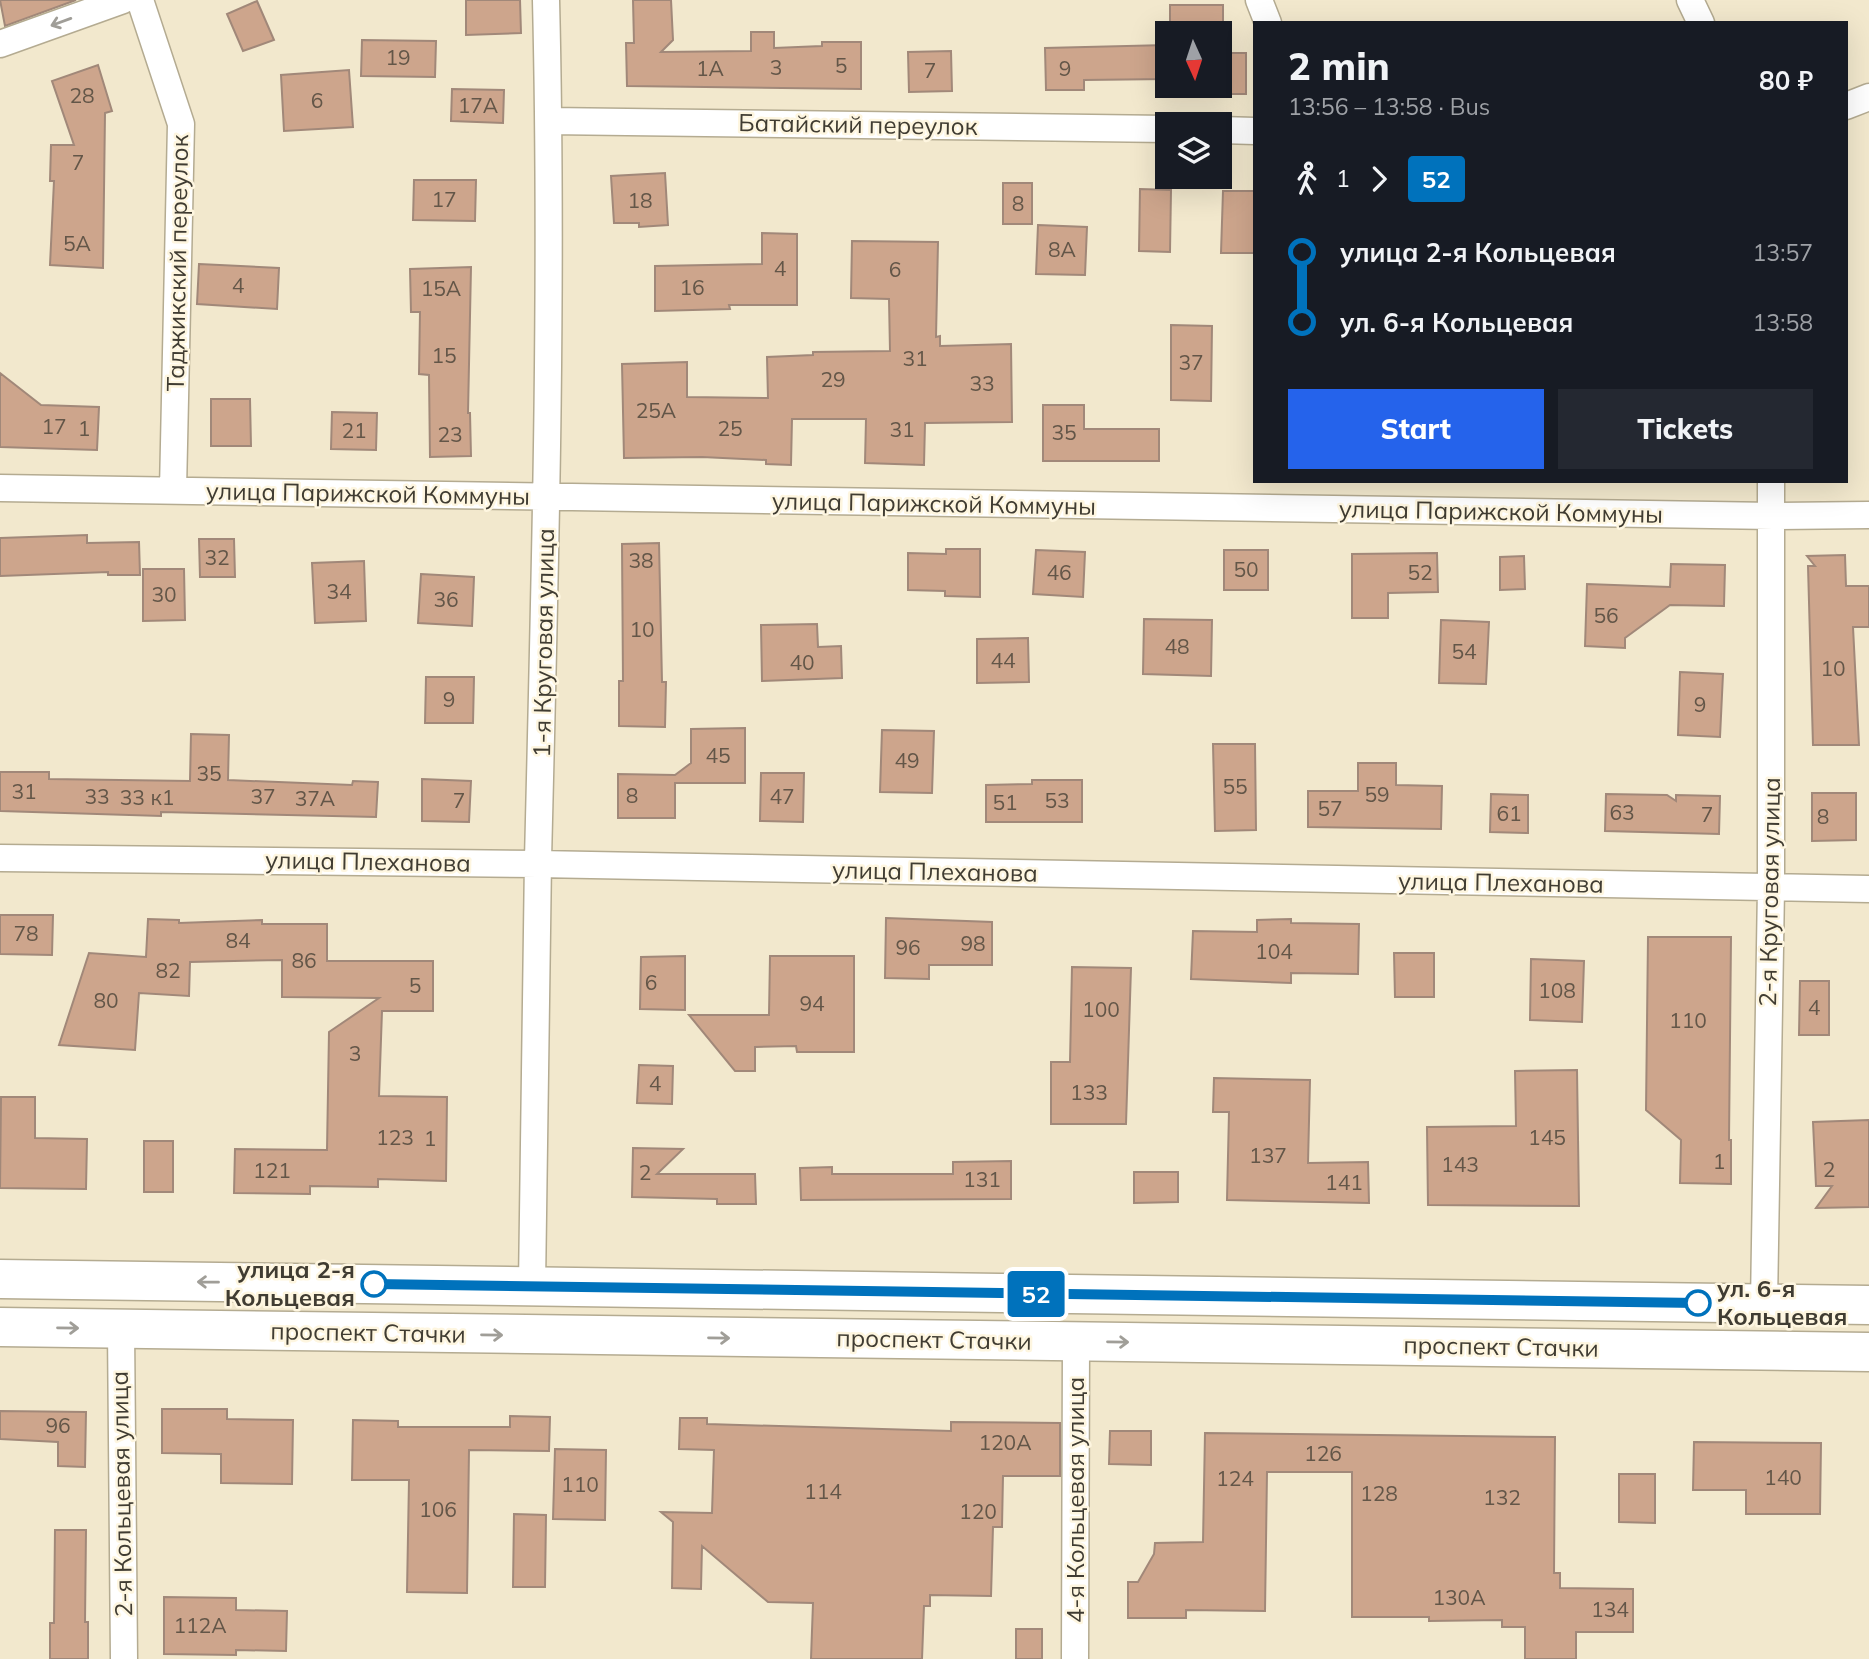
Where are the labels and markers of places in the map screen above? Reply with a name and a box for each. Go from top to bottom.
place label: улица 2-я Кольцевая [225,1254,355,1312]
marker: улица 2-я Кольцевая [361,1271,387,1297]
place label: ул. 6-я Кольцевая [1717,1273,1847,1331]
marker: ул. 6-я Кольцевая [1685,1290,1711,1316]

